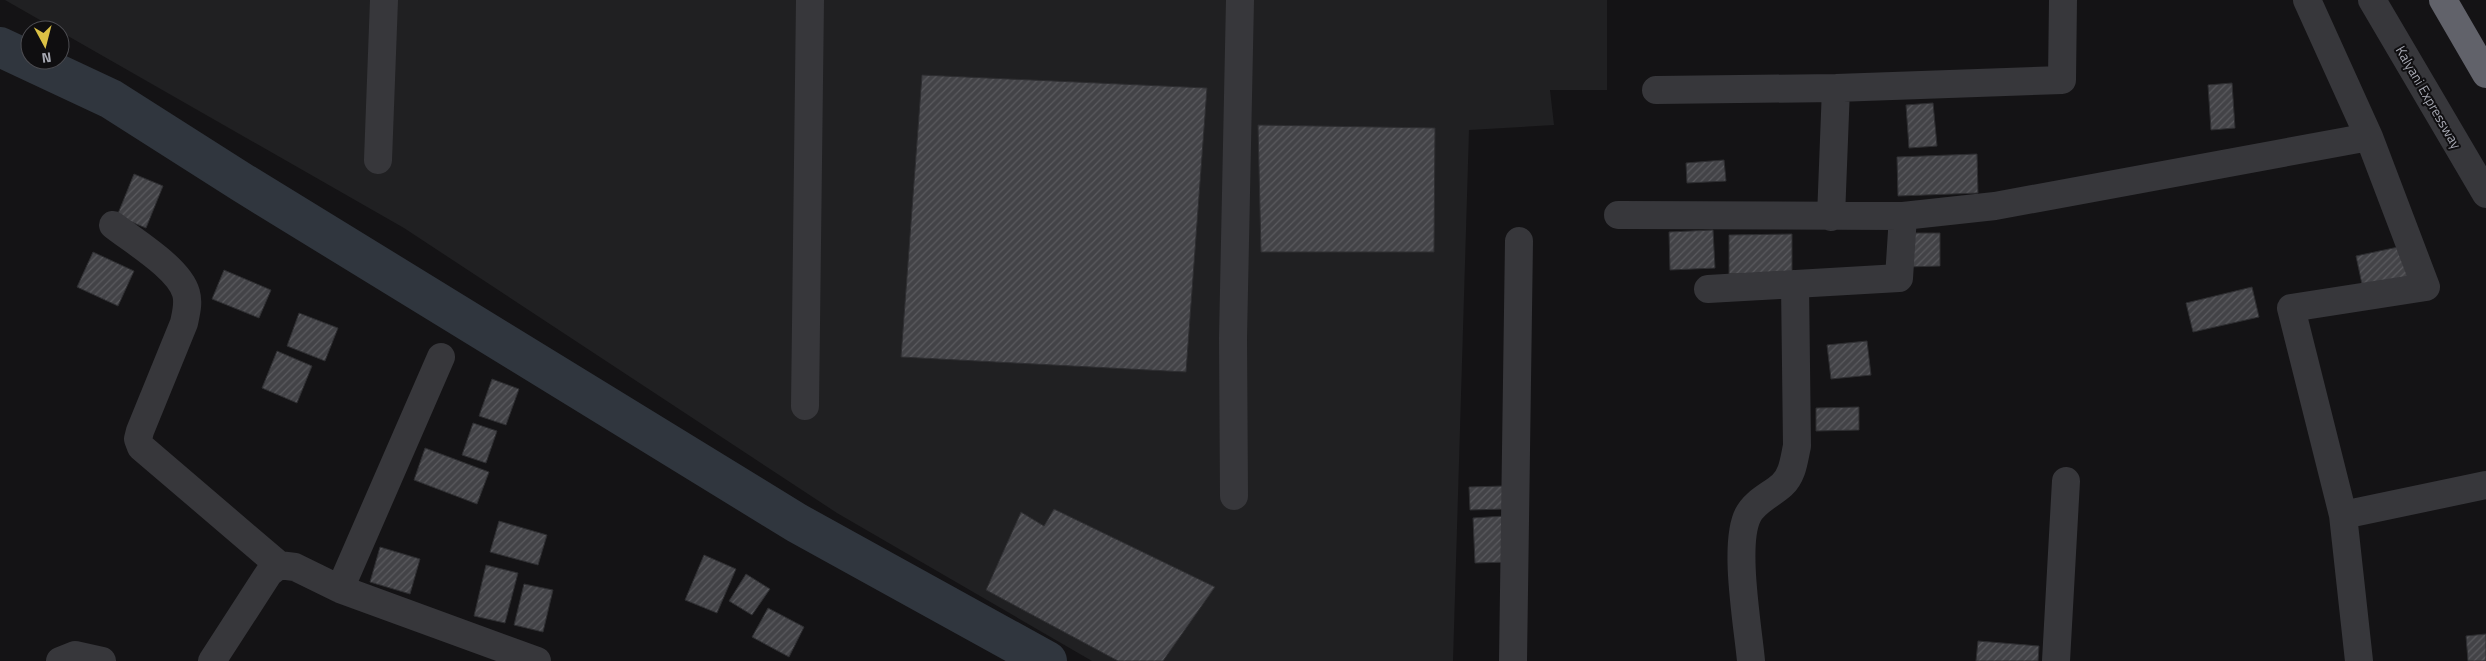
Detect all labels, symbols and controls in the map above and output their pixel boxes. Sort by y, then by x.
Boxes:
north arrow [20,20,70,70]
street label: Kalyani Expressway [2391,42,2467,153]
text: N [41,47,53,69]

